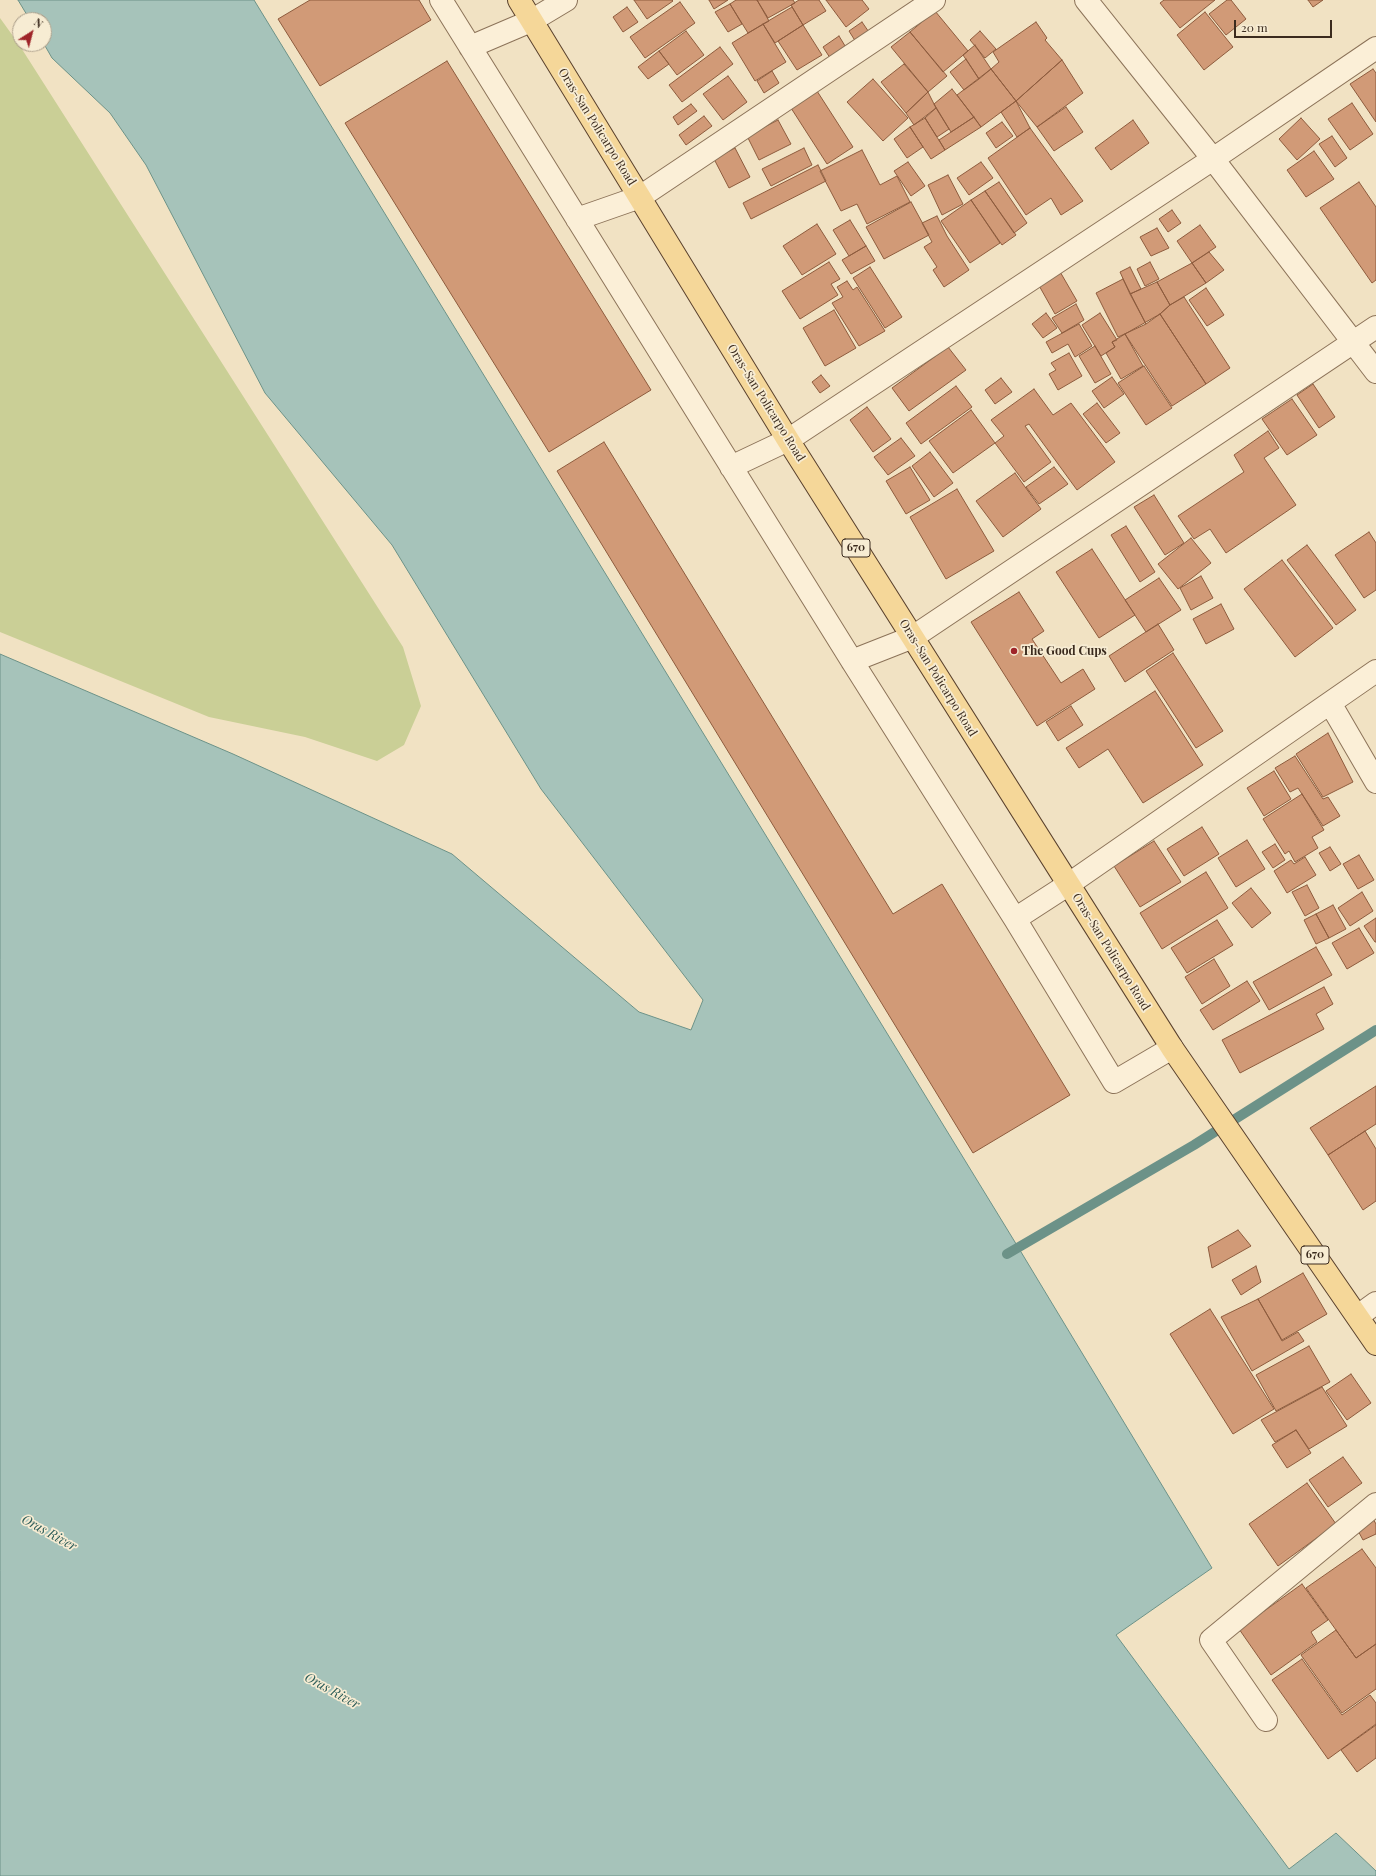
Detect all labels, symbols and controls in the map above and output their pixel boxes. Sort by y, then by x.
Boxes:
north arrow [12,12,52,52]
scale bar [1236,12,1334,38]
text: N [31,14,46,31]
text: 20 m [1241,19,1268,35]
street label: Oras-San Policarpo Road [555,66,639,188]
street label: Oras-San Policarpo Road [724,342,808,464]
road number: 670 [842,539,870,557]
street label: Oras-San Policarpo Road [896,617,980,739]
place label: The Good Cups [1022,644,1107,658]
marker: The Good Cups [1009,646,1019,656]
street label: Oras-San Policarpo Road [1069,891,1153,1013]
road number: 670 [1301,1246,1329,1264]
water label: Oras River [19,1512,79,1554]
water label: Oras River [302,1670,362,1712]

